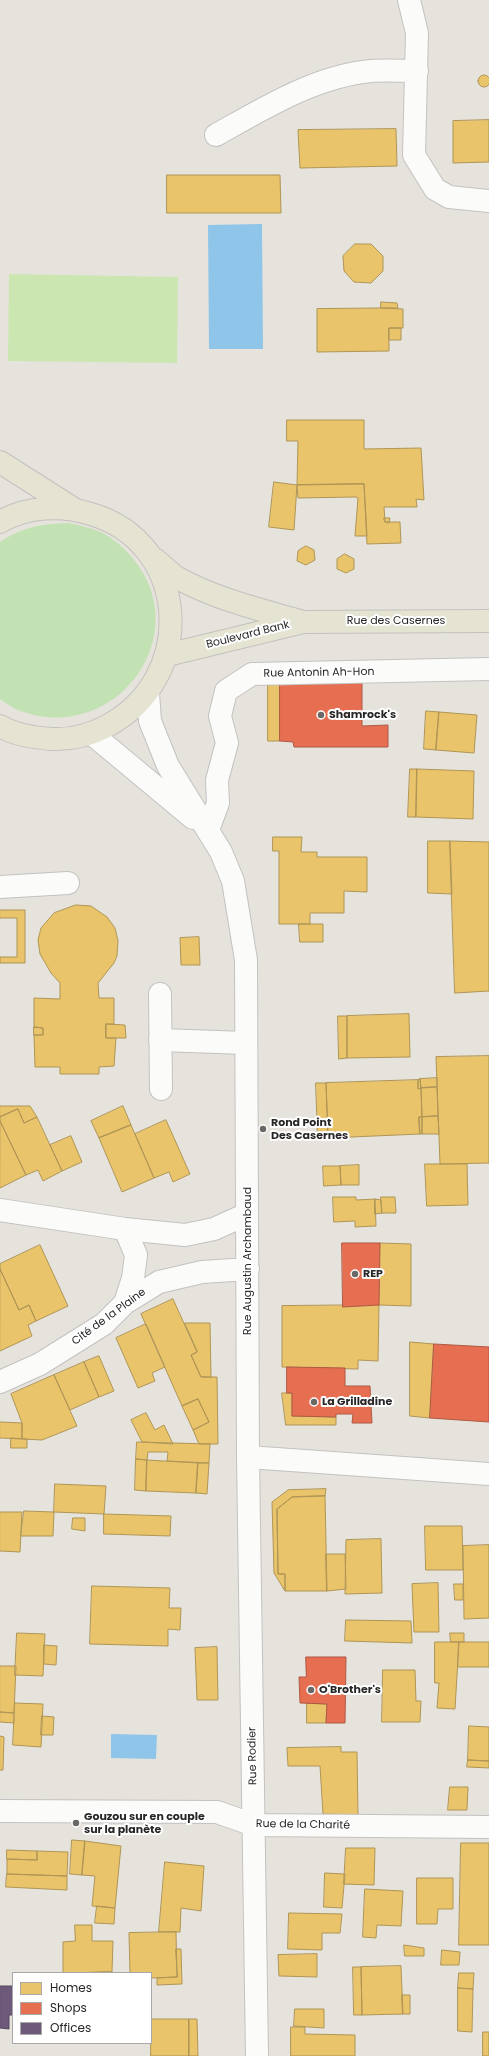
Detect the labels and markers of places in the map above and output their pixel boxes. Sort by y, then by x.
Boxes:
place label: Shamrock's [329,708,396,722]
marker: Shamrock's [316,710,326,720]
place label: Rond Point Des Casernes [271,1116,348,1142]
marker: Rond Point Des Casernes [258,1124,268,1134]
place label: REP [363,1267,383,1281]
marker: REP [350,1269,360,1279]
place label: La Grilladine [322,1395,392,1409]
marker: La Grilladine [309,1397,319,1407]
place label: O'Brother's [319,1683,381,1697]
marker: O'Brother's [306,1685,316,1695]
place label: Gouzou sur en couple sur la planète [84,1810,205,1836]
marker: Gouzou sur en couple sur la planète [71,1818,81,1828]

